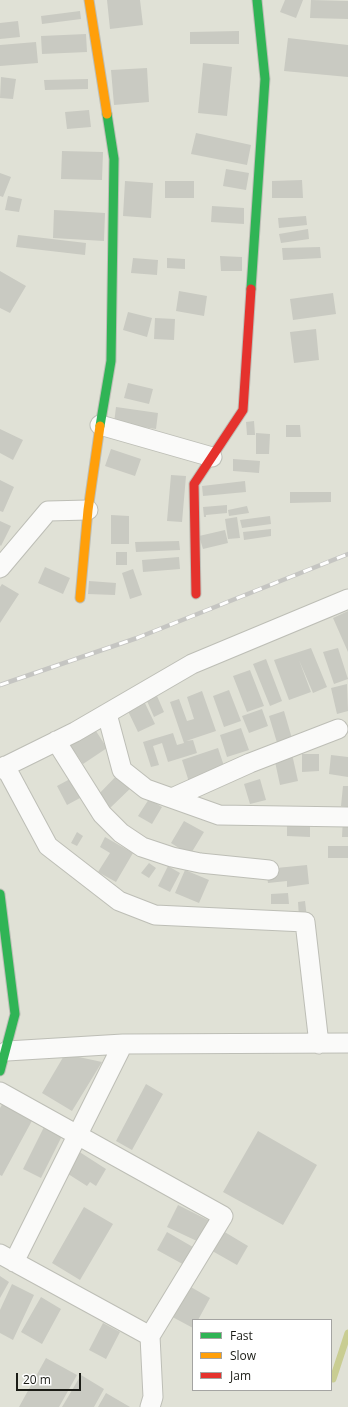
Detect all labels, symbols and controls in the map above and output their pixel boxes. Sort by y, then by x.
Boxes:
legend [192,1319,332,1391]
text: Fast [230,1327,253,1344]
text: Slow [230,1347,256,1364]
scale bar [18,1365,83,1391]
text: Jam [230,1367,251,1384]
text: 20 m [23,1371,51,1388]

